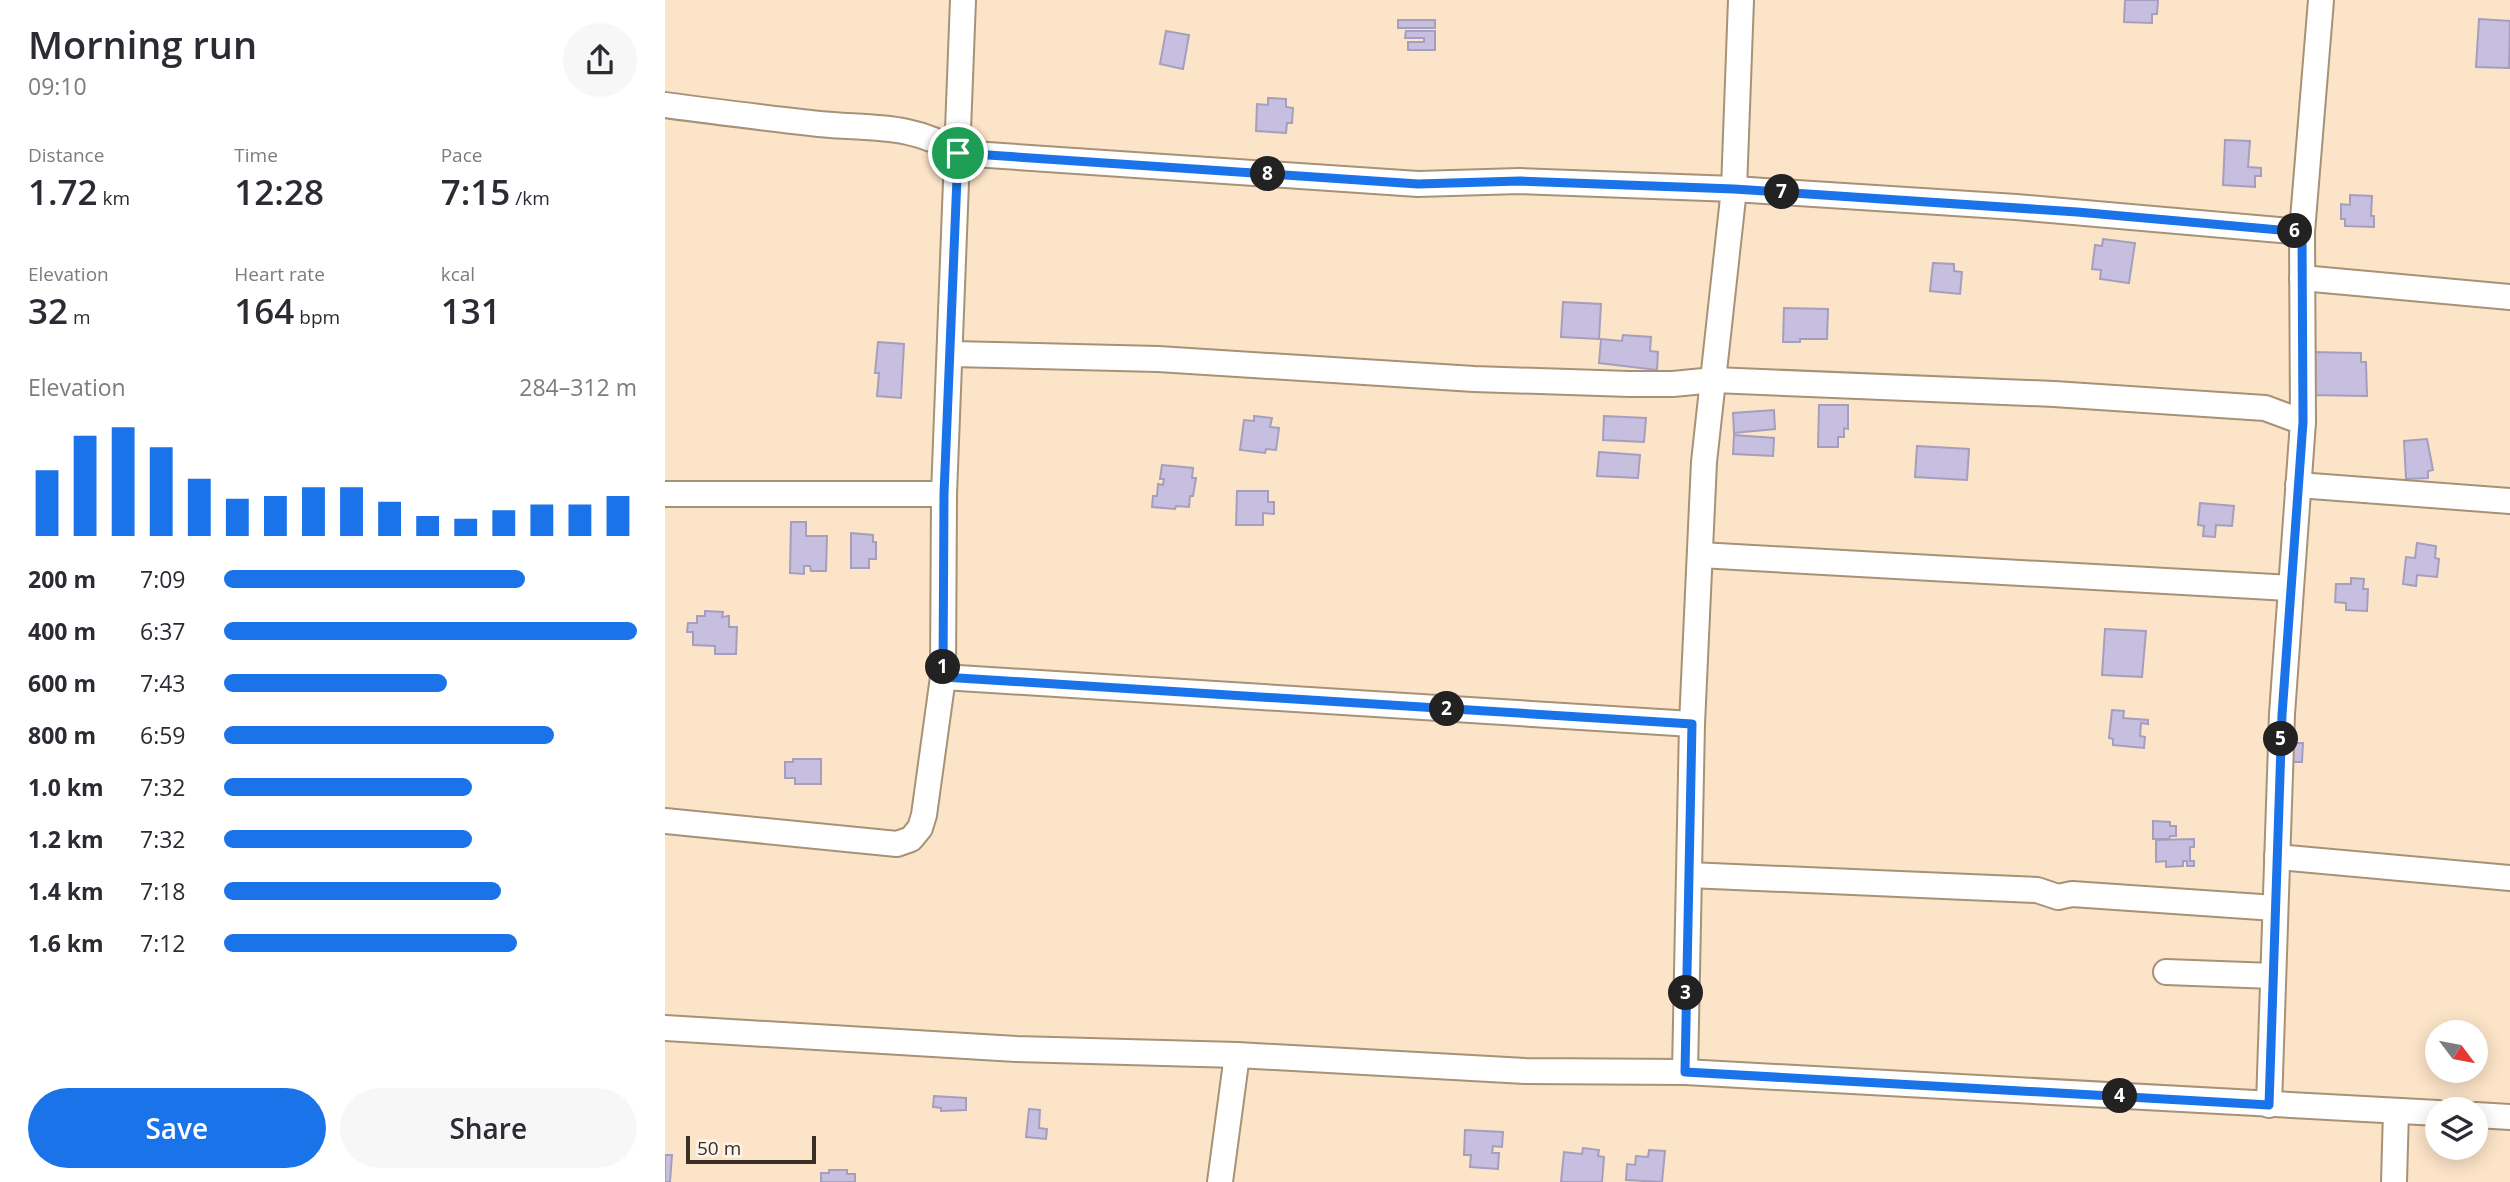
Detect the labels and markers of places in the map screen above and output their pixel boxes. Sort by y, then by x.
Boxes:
pin [928,123,988,183]
pin: 8 [1251,156,1285,192]
pin: 7 [1765,174,1799,210]
pin: 6 [2277,214,2313,248]
pin: 1 [925,650,961,684]
pin: 2 [1429,692,1465,726]
pin: 5 [2263,722,2299,756]
pin: 3 [1669,976,1703,1010]
pin: 4 [2103,1078,2137,1114]

